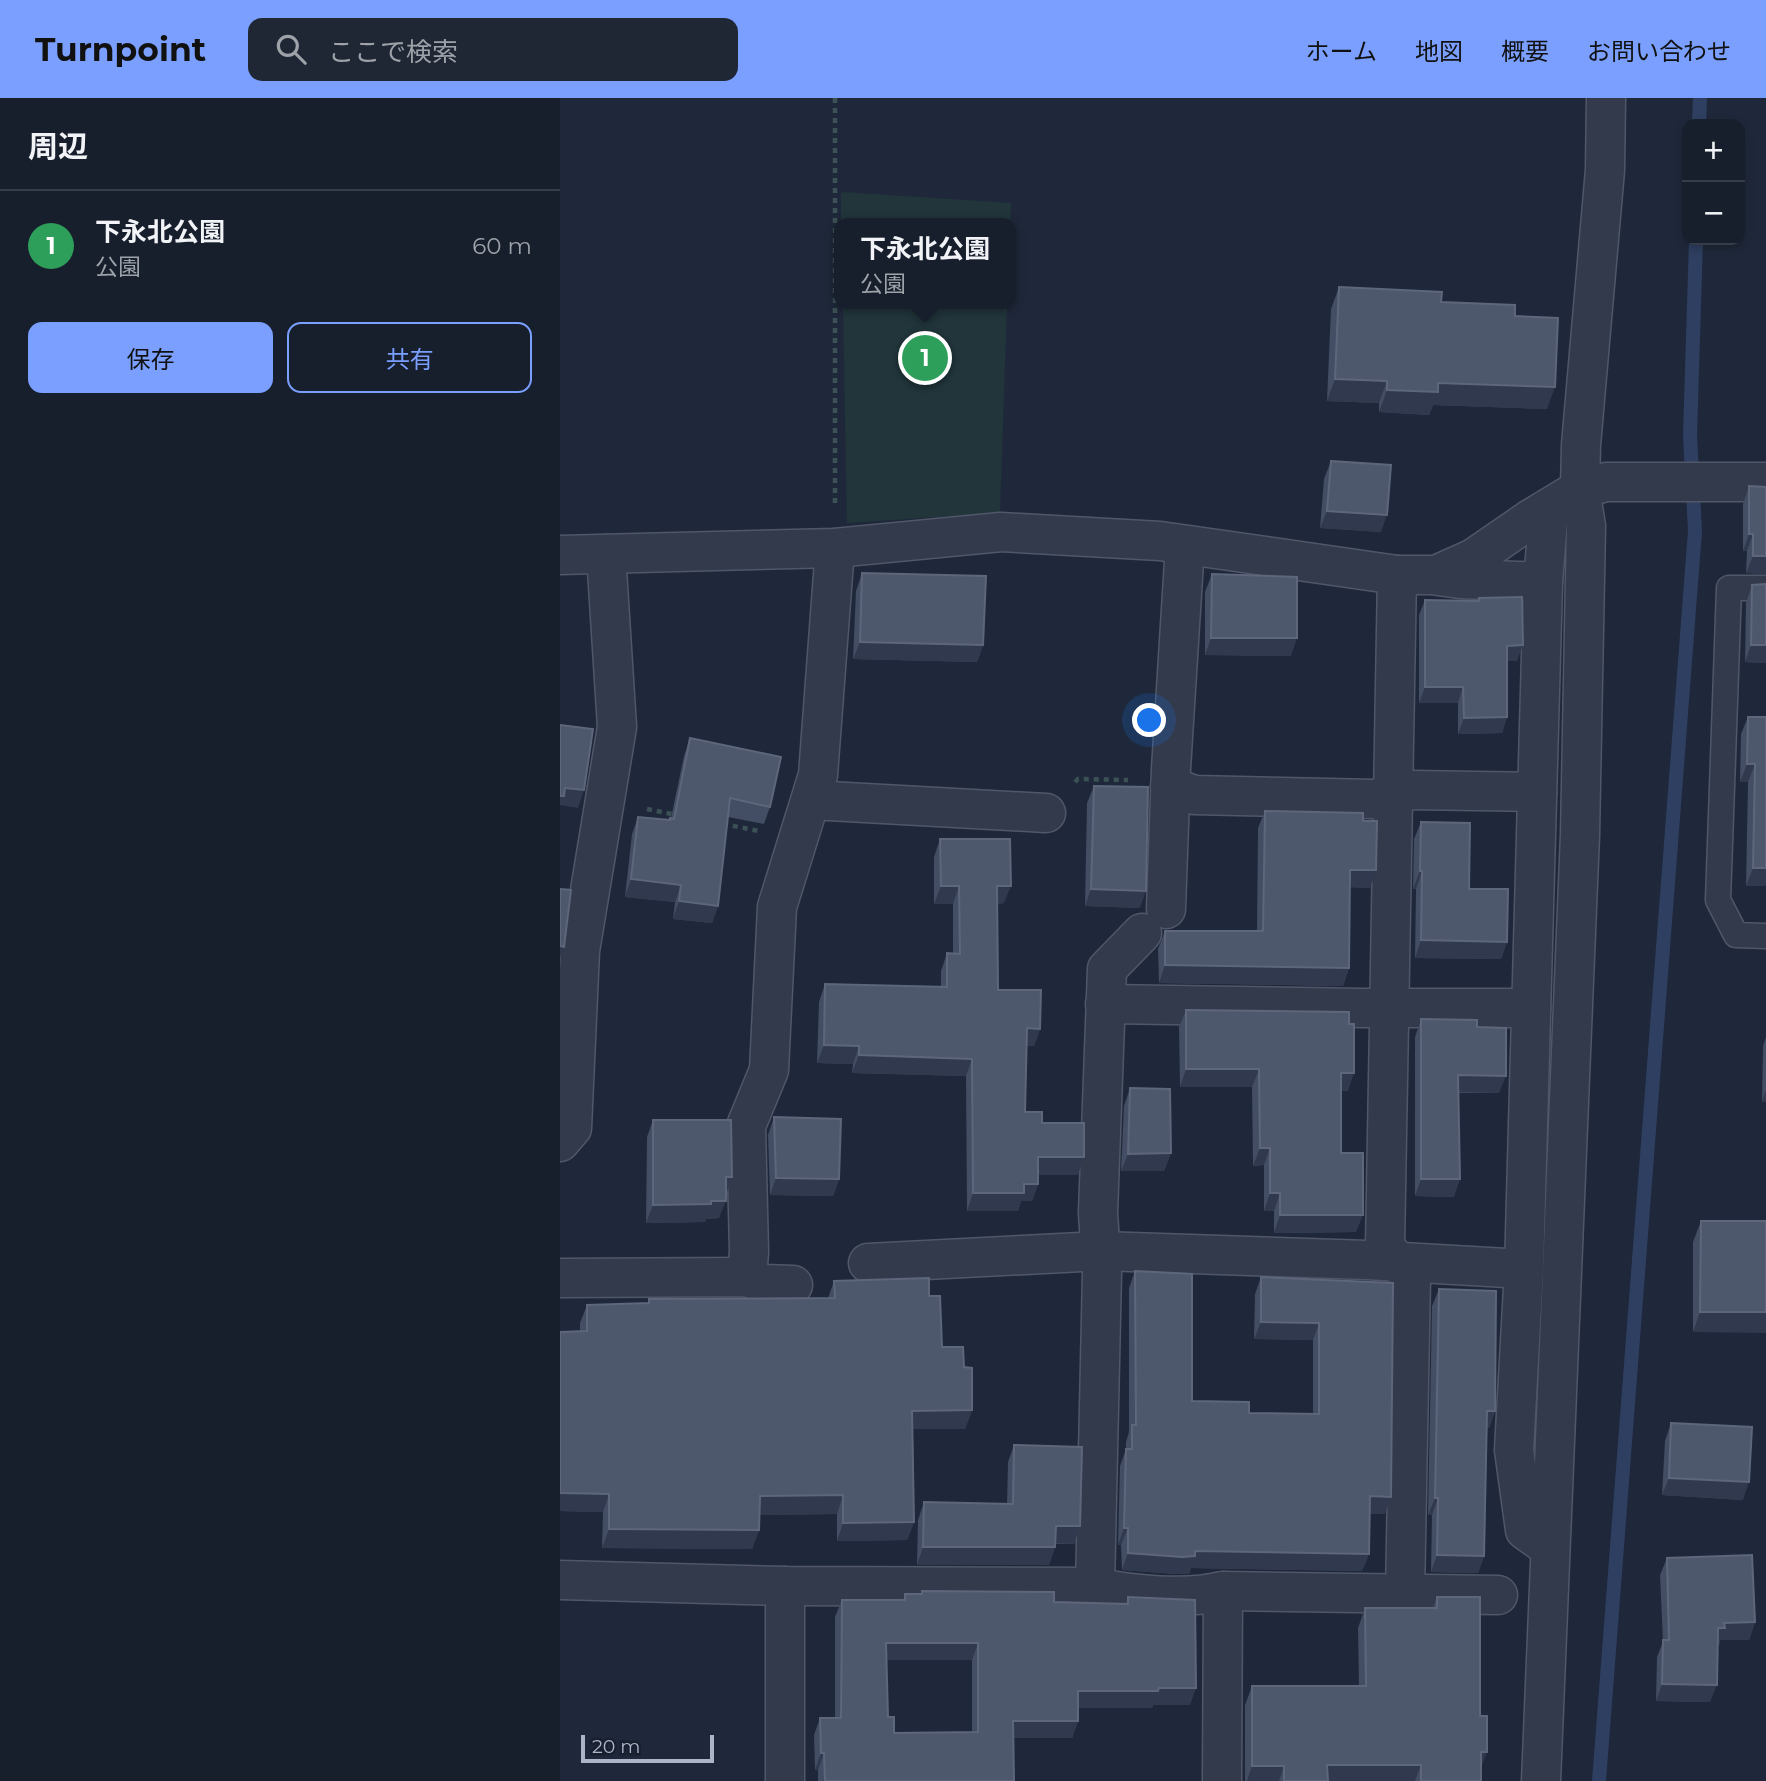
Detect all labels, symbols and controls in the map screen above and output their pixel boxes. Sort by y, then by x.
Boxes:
search box [248,18,738,81]
text: Turnpoint [35,29,206,69]
icon: search [272,30,310,68]
text: ここで検索 [328,36,458,68]
text: ホーム [1306,37,1377,66]
text: 地図 [1415,37,1463,66]
text: 概要 [1501,37,1549,66]
text: お問い合わせ [1587,37,1731,66]
map controls [1682,119,1745,245]
button: + [1682,119,1745,182]
text: 周辺 [28,128,88,165]
button: − [1682,182,1745,245]
text: 下永北公園 [95,216,225,248]
popup [834,218,1016,309]
text: 1 [46,232,56,260]
text: 60 m [472,232,532,260]
text: 下永北公園 [860,233,990,265]
text: 公園 [95,253,141,281]
text: 公園 [860,270,906,298]
button: 保存 [28,322,273,393]
button: 共有 [287,322,532,393]
pin: 1 [902,332,948,384]
your location [1132,703,1166,737]
scale bar [581,1732,714,1764]
text: 20 m [592,1735,640,1758]

